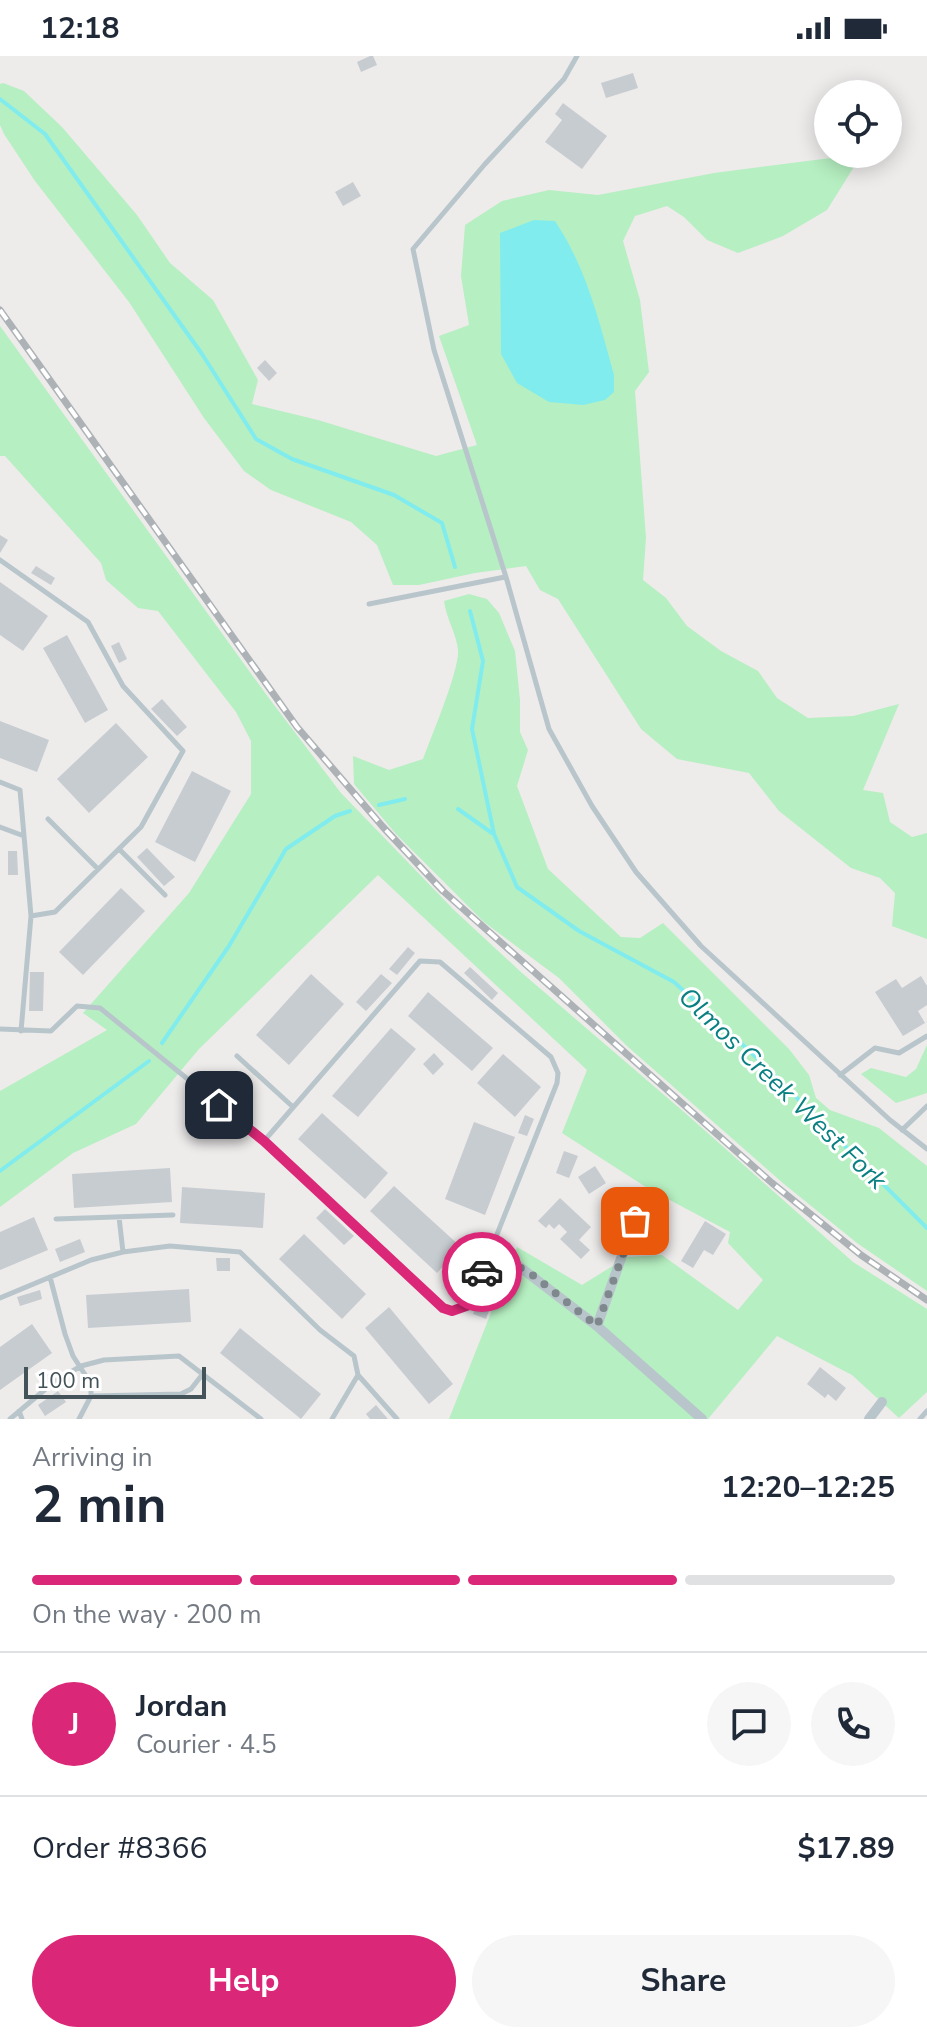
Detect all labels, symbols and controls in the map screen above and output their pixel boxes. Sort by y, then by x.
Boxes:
text: 12:18 [40,8,119,49]
map controls [814,80,902,168]
button: locate [814,80,902,168]
water label: Olmos Creek West Fork [671,980,895,1198]
pin [185,1071,253,1139]
icon: home [197,1083,241,1127]
pin [601,1187,669,1255]
icon: bag [613,1199,657,1243]
courier [442,1232,522,1312]
icon: car [460,1250,504,1294]
scale bar [24,1363,206,1399]
text: 100 m [36,1366,100,1396]
text: Arriving in [32,1440,153,1475]
text: 12:20–12:25 [721,1467,895,1508]
text: 2 min [32,1469,167,1540]
text: On the way · 200 m [32,1597,261,1632]
button: chat [707,1682,791,1766]
button: phone [811,1682,895,1766]
text: Jordan [136,1686,227,1727]
text: J [69,1704,79,1745]
text: Courier · 4.5 [136,1727,277,1762]
text: Order #8366 [32,1828,207,1869]
text: $17.89 [798,1828,895,1869]
button: Help [32,1935,456,2027]
button: Share [472,1935,895,2027]

